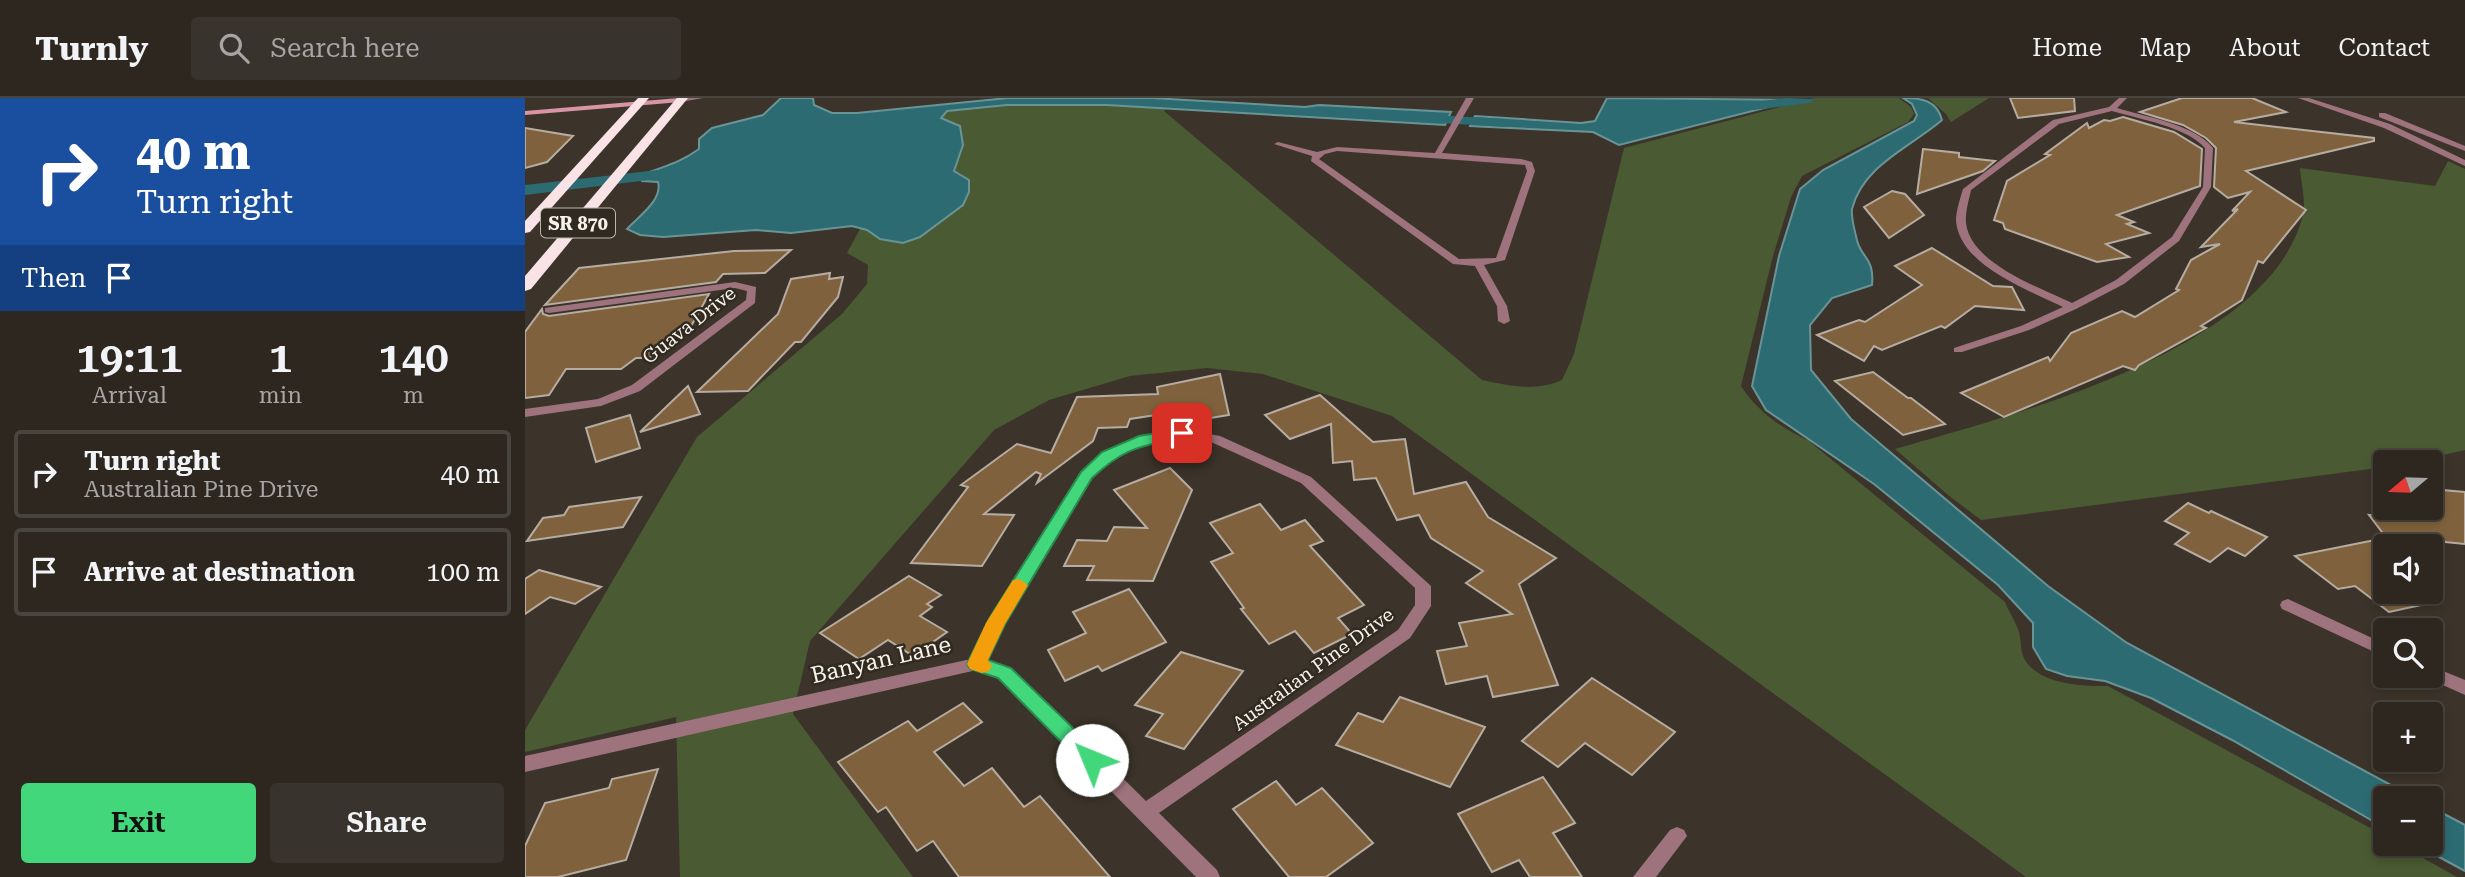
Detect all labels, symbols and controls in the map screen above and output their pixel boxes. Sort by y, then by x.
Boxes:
search box [191,17,681,80]
text: Turnly [35,29,149,68]
icon: search [215,29,253,67]
text: Search here [271,33,419,63]
text: Home [2032,34,2102,62]
text: Map [2140,34,2191,62]
text: About [2229,34,2300,62]
text: Contact [2338,34,2430,62]
text: 40 m [136,124,251,181]
icon: right [21,126,112,217]
text: Turn right [136,183,293,221]
road number: SR 870 [541,208,615,238]
icon: arrive [100,259,138,297]
text: Then [21,263,86,293]
street label: Guava Drive [638,281,740,369]
text: 19:11 [76,333,183,382]
text: 1 [269,333,292,382]
text: 140 [378,333,449,382]
text: Arrival [92,382,167,409]
text: min [259,382,302,409]
text: m [403,382,424,409]
pin [1152,403,1212,463]
icon: arrive [1163,414,1201,452]
text: Turn right [84,446,220,476]
north arrow [2373,450,2443,520]
map controls [2373,450,2443,856]
icon: right [25,455,63,493]
text: 40 m [441,459,500,489]
text: Australian Pine Drive [84,476,319,503]
button: sound [2373,534,2443,604]
icon: arrive [25,553,63,591]
text: Arrive at destination [84,557,355,587]
text: 100 m [426,557,500,587]
street label: Australian Pine Drive [1228,603,1398,735]
button: search [2373,618,2443,688]
street label: Banyan Lane [808,631,954,689]
button: + [2373,702,2443,772]
position arrow [1055,723,1129,797]
button: Exit [21,783,256,863]
button: Share [270,783,504,863]
button: − [2373,786,2443,856]

